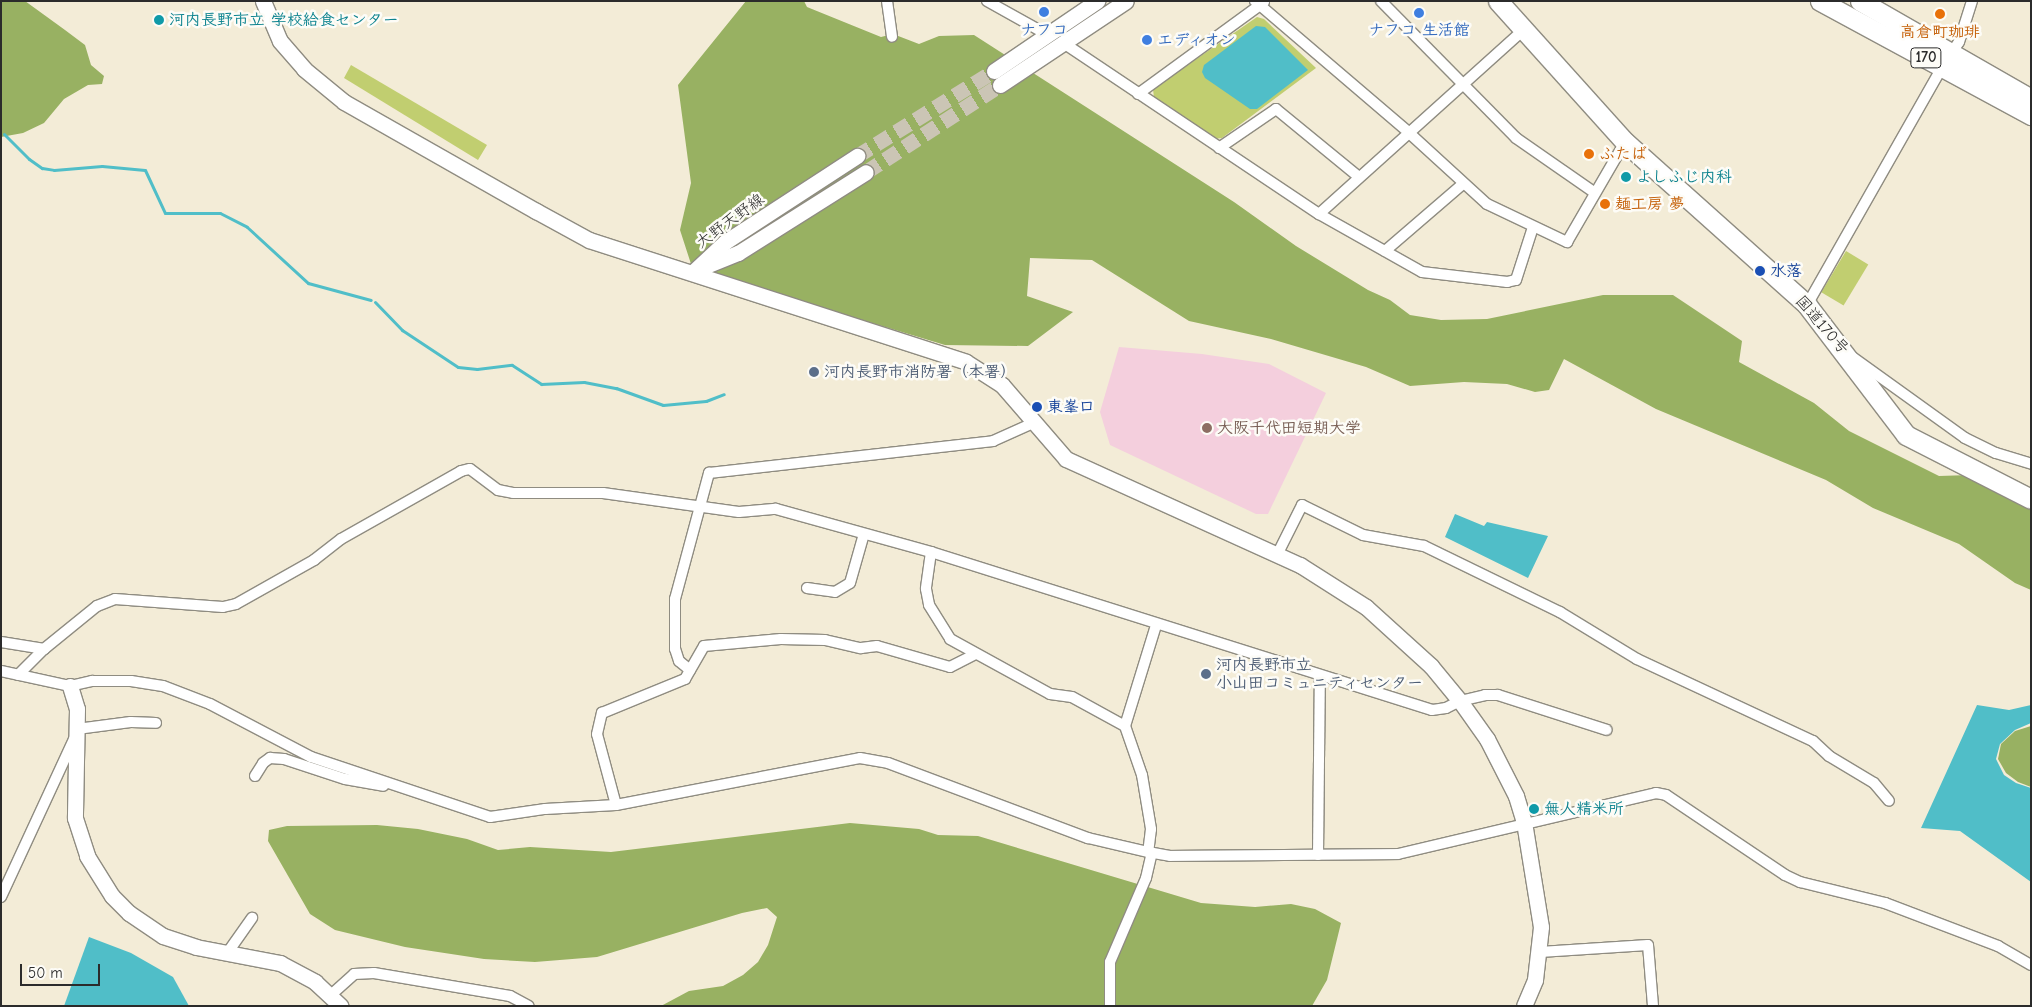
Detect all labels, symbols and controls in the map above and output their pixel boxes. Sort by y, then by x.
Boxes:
marker: ナフコ [1038,6,1050,18]
marker: ナフコ 生活館 [1413,7,1425,19]
marker: 高倉町珈琲 [1934,8,1946,20]
place label: 河内長野市立 学校給食センター [169,10,399,30]
marker: 河内長野市立 学校給食センター [153,14,165,26]
place label: ナフコ [1020,20,1068,40]
place label: ナフコ 生活館 [1368,20,1470,40]
place label: 高倉町珈琲 [1900,22,1980,42]
place label: エディオン [1157,30,1237,50]
marker: エディオン [1141,34,1153,46]
road number: 170 [1910,46,1942,70]
place label: ふたば [1599,144,1647,164]
marker: ふたば [1583,148,1595,160]
place label: よしふじ内科 [1636,167,1732,187]
marker: よしふじ内科 [1620,171,1632,183]
street label: 大野天野線 [692,190,768,252]
place label: 麺工房 夢 [1615,194,1685,214]
marker: 麺工房 夢 [1599,198,1611,210]
place label: 水落 [1770,261,1802,281]
marker: 水落 [1754,265,1766,277]
street label: 国道170号 [1791,292,1853,358]
place label: 河内長野市消防署（本署） [824,362,1016,382]
marker: 河内長野市消防署（本署） [808,366,820,378]
place label: 東峯口 [1047,397,1095,417]
marker: 東峯口 [1031,401,1043,413]
place label: 大阪千代田短期大学 [1217,418,1361,438]
marker: 大阪千代田短期大学 [1201,422,1213,434]
place label: 河内長野市立 小山田コミュニティセンター [1216,655,1424,693]
marker: 河内長野市立 小山田コミュニティセンター [1200,668,1212,680]
place label: 無人精米所 [1544,799,1624,819]
marker: 無人精米所 [1528,803,1540,815]
scale bar [22,954,102,986]
text: 50 m [28,964,63,982]

